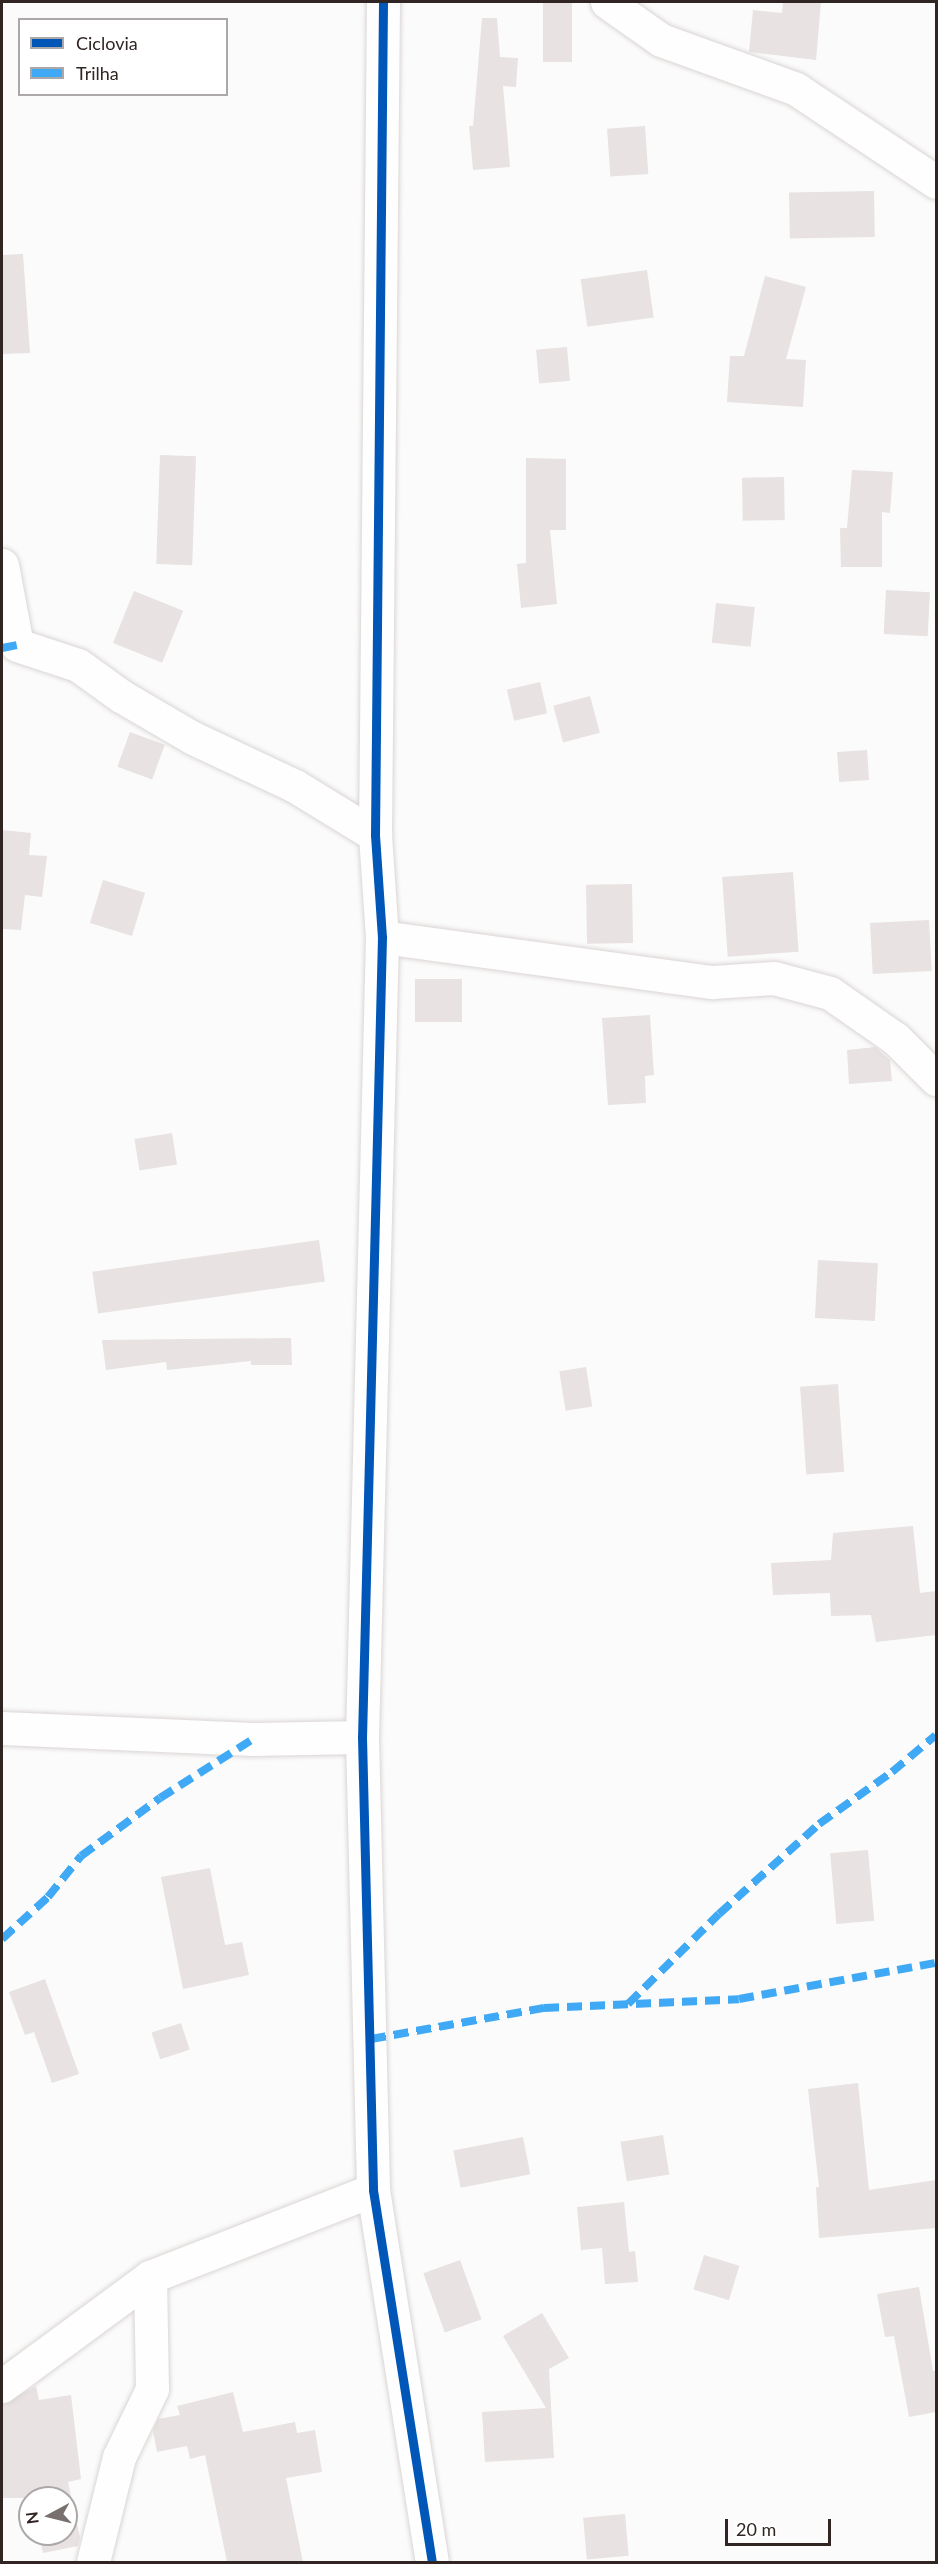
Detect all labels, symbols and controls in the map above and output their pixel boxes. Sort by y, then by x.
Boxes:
legend [18,18,228,96]
text: Ciclovia [76,32,138,54]
text: Trilha [76,62,119,84]
north arrow [18,2486,78,2546]
scale bar [728,2507,834,2545]
text: N [21,2511,42,2525]
text: 20 m [736,2518,776,2540]

